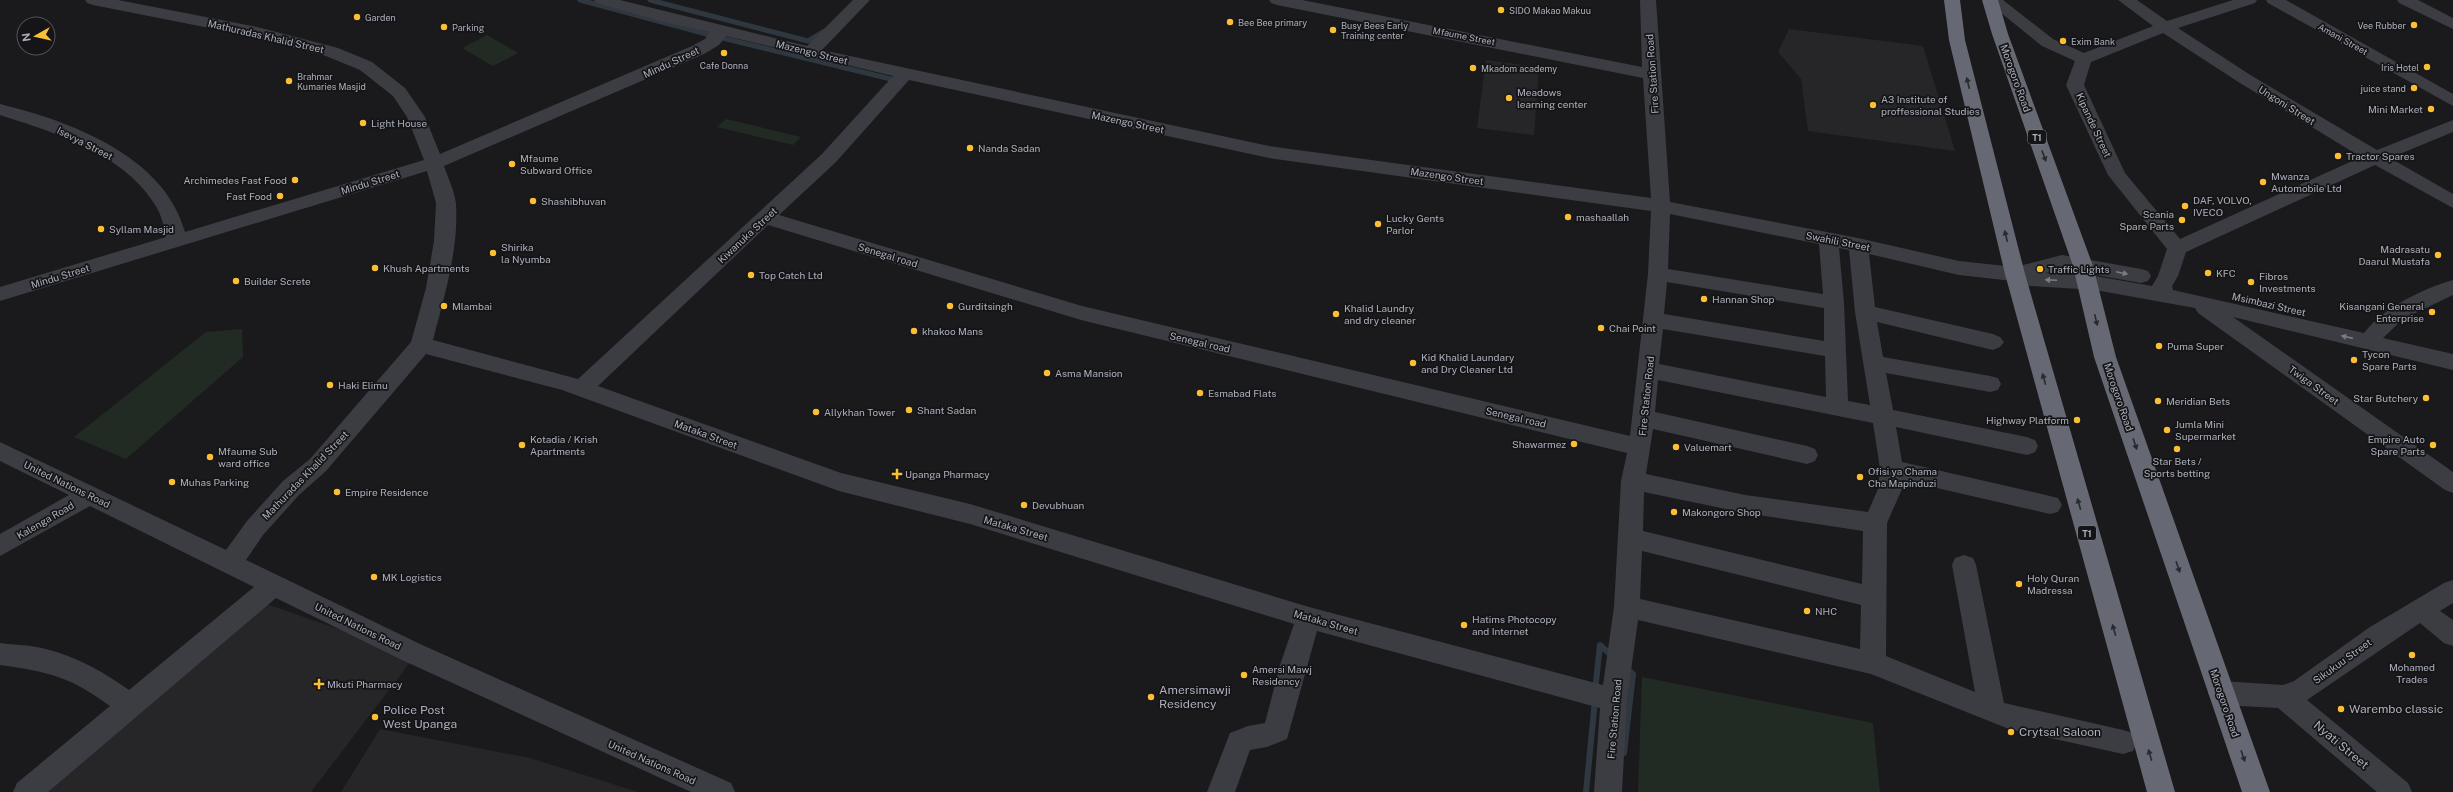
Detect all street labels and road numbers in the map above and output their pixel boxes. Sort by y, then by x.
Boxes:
street label: Mathuradas Khalid Street [207,17,325,55]
street label: Amani Street [2316,21,2370,57]
street label: Mfaume Street [1432,25,1497,48]
street label: Fire Station Road [1643,34,1661,114]
street label: Mazengo Street [775,37,849,67]
street label: Morogoro Road [1998,43,2034,114]
street label: Mindu Street [641,44,701,80]
street label: Ungoni Street [2257,83,2318,127]
street label: Kipande Street [2074,91,2114,159]
street label: Mazengo Street [1091,108,1165,136]
street label: Isevya Street [55,124,115,162]
road number: T1 [2028,130,2046,144]
street label: Mazengo Street [1410,165,1484,187]
street label: Mindu Street [339,167,401,197]
street label: Kiwanuka Street [715,204,779,266]
street label: Swahili Street [1805,229,1871,253]
street label: Senegal road [857,240,919,270]
street label: Mindu Street [29,261,91,291]
street label: Msimbazi Street [2231,290,2307,318]
street label: Senegal road [1169,329,1231,355]
street label: Fire Station Road [1636,356,1656,436]
street label: Morogoro Road [2102,361,2136,433]
street label: Twiga Street [2287,363,2341,407]
street label: Senegal road [1485,404,1547,430]
street label: Mataka Street [673,417,739,451]
street label: Mathuradas Khalid Street [259,428,351,522]
street label: United Nations Road [22,458,112,510]
street label: Kalenga Road [14,499,76,541]
street label: Mataka Street [983,513,1050,543]
road number: T1 [2078,526,2096,540]
street label: United Nations Road [313,600,403,652]
street label: Mataka Street [1293,607,1360,637]
street label: Sikukuu Street [2310,636,2374,686]
street label: Morogoro Road [2208,667,2242,739]
street label: Fire Station Road [1605,679,1623,759]
street label: Nyati Street [2311,718,2372,772]
street label: United Nations Road [606,737,698,787]

